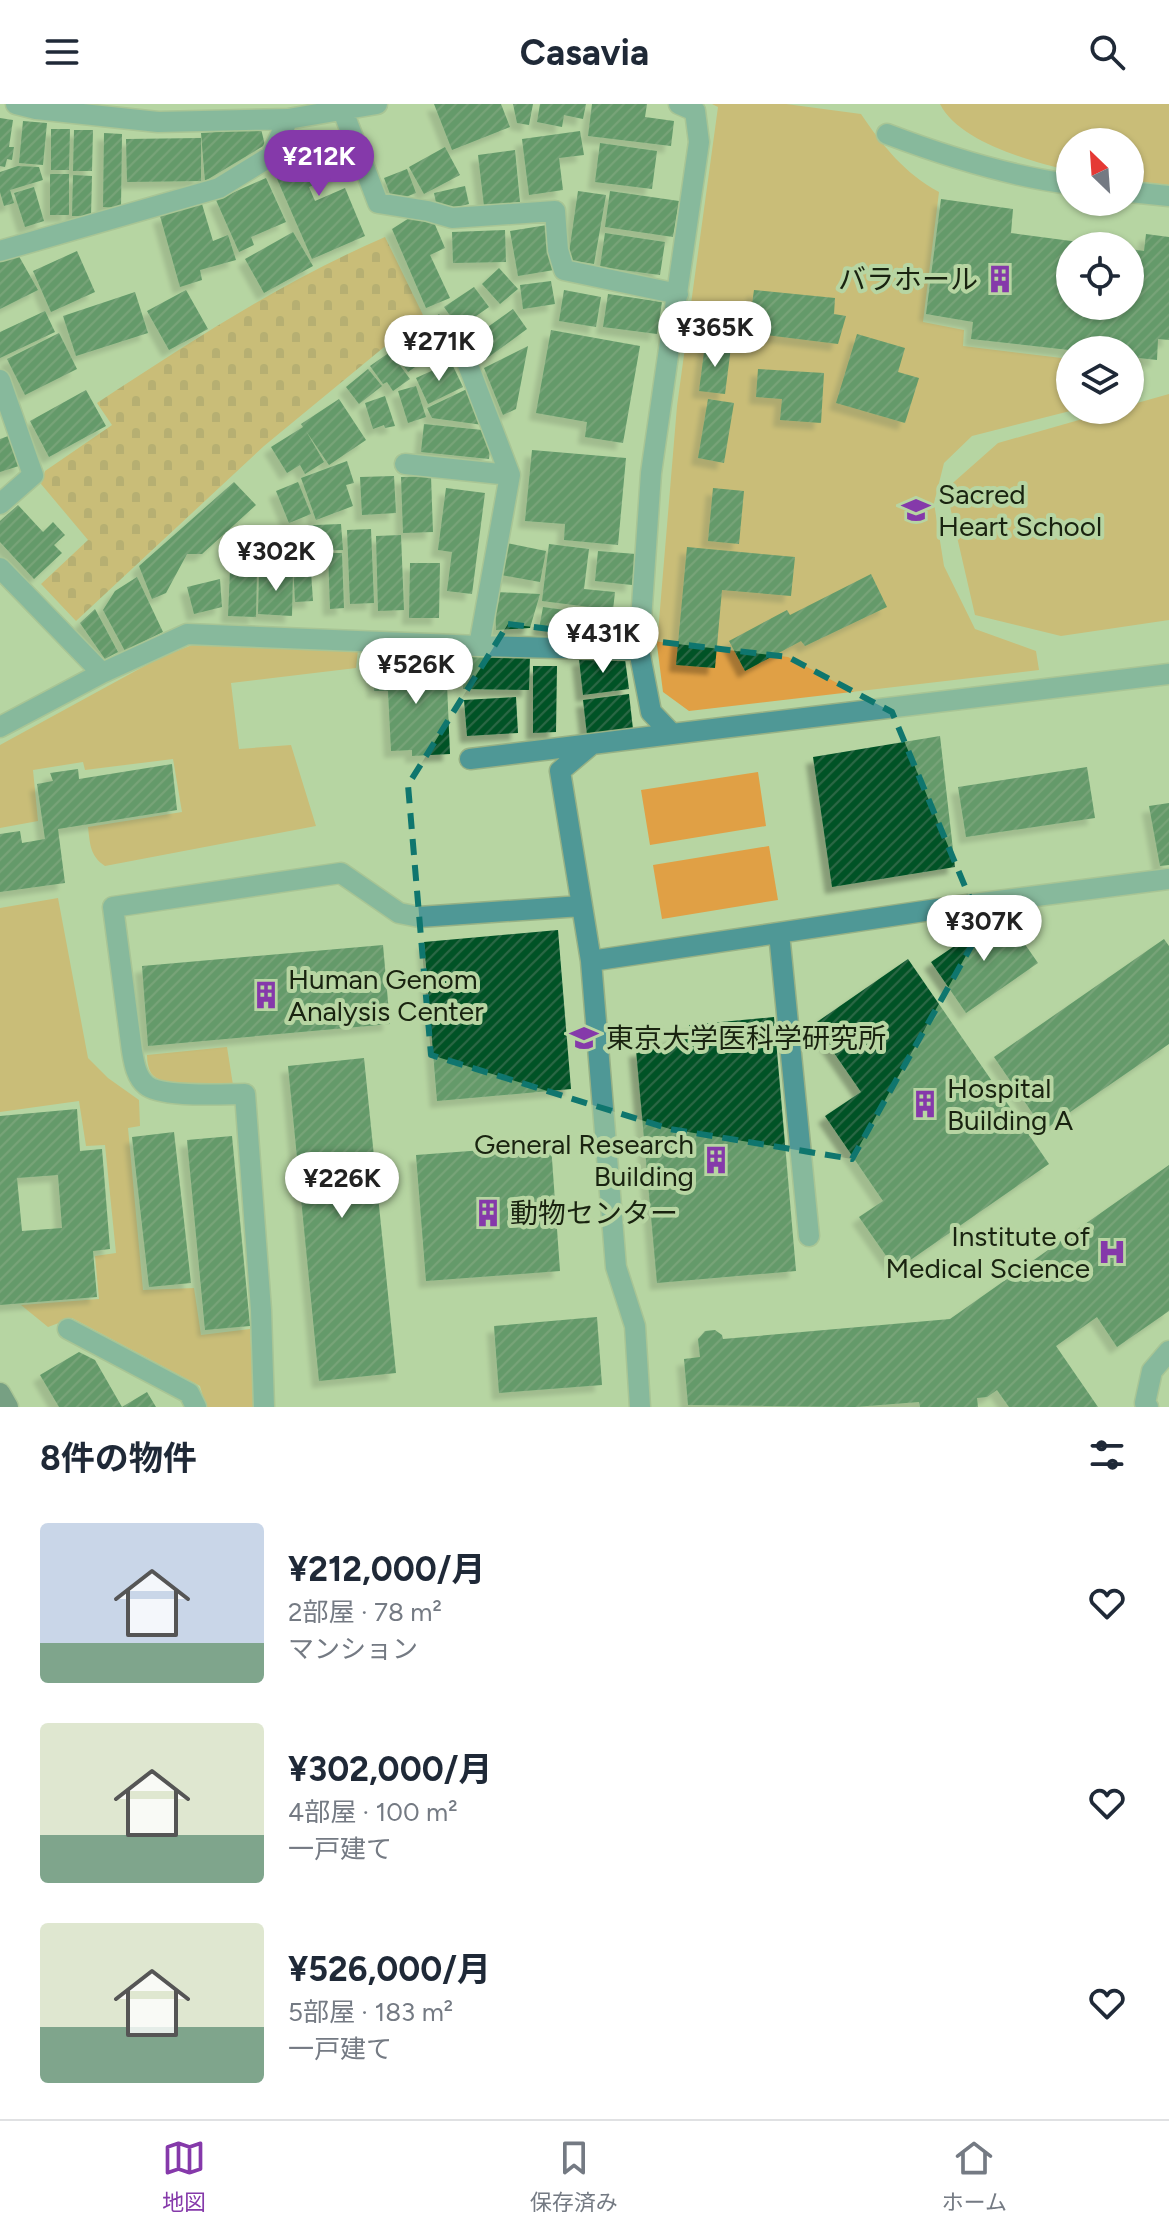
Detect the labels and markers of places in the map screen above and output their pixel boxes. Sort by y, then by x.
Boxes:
pin: ¥212K [263,130,375,198]
place label: バラホール [838,262,978,296]
building icon: バラホール [985,264,1015,294]
pin: ¥365K [659,301,771,369]
pin: ¥271K [383,315,495,383]
place label: Sacred Heart School [938,477,1102,543]
school or university icon: Sacred Heart School [901,495,931,525]
pin: ¥302K [220,525,332,593]
pin: ¥431K [547,607,659,675]
pin: ¥526K [360,638,472,706]
pin: ¥307K [928,895,1040,963]
place label: Human Genom Analysis Center [288,962,484,1028]
building icon: Human Genom Analysis Center [251,980,281,1010]
place label: 東京大学医科学研究所 [606,1021,886,1055]
school or university icon: 東京大学医科学研究所 [569,1023,599,1053]
place label: Hospital Building A [947,1071,1073,1137]
building icon: Hospital Building A [910,1089,940,1119]
place label: General Research Building [474,1127,694,1193]
building icon: General Research Building [701,1145,731,1175]
pin: ¥226K [286,1152,398,1220]
place label: 動物センター [510,1196,678,1230]
building icon: 動物センター [473,1198,503,1228]
place label: Institute of Medical Science [885,1219,1091,1285]
hospital icon: Institute of Medical Science [1097,1237,1127,1267]

